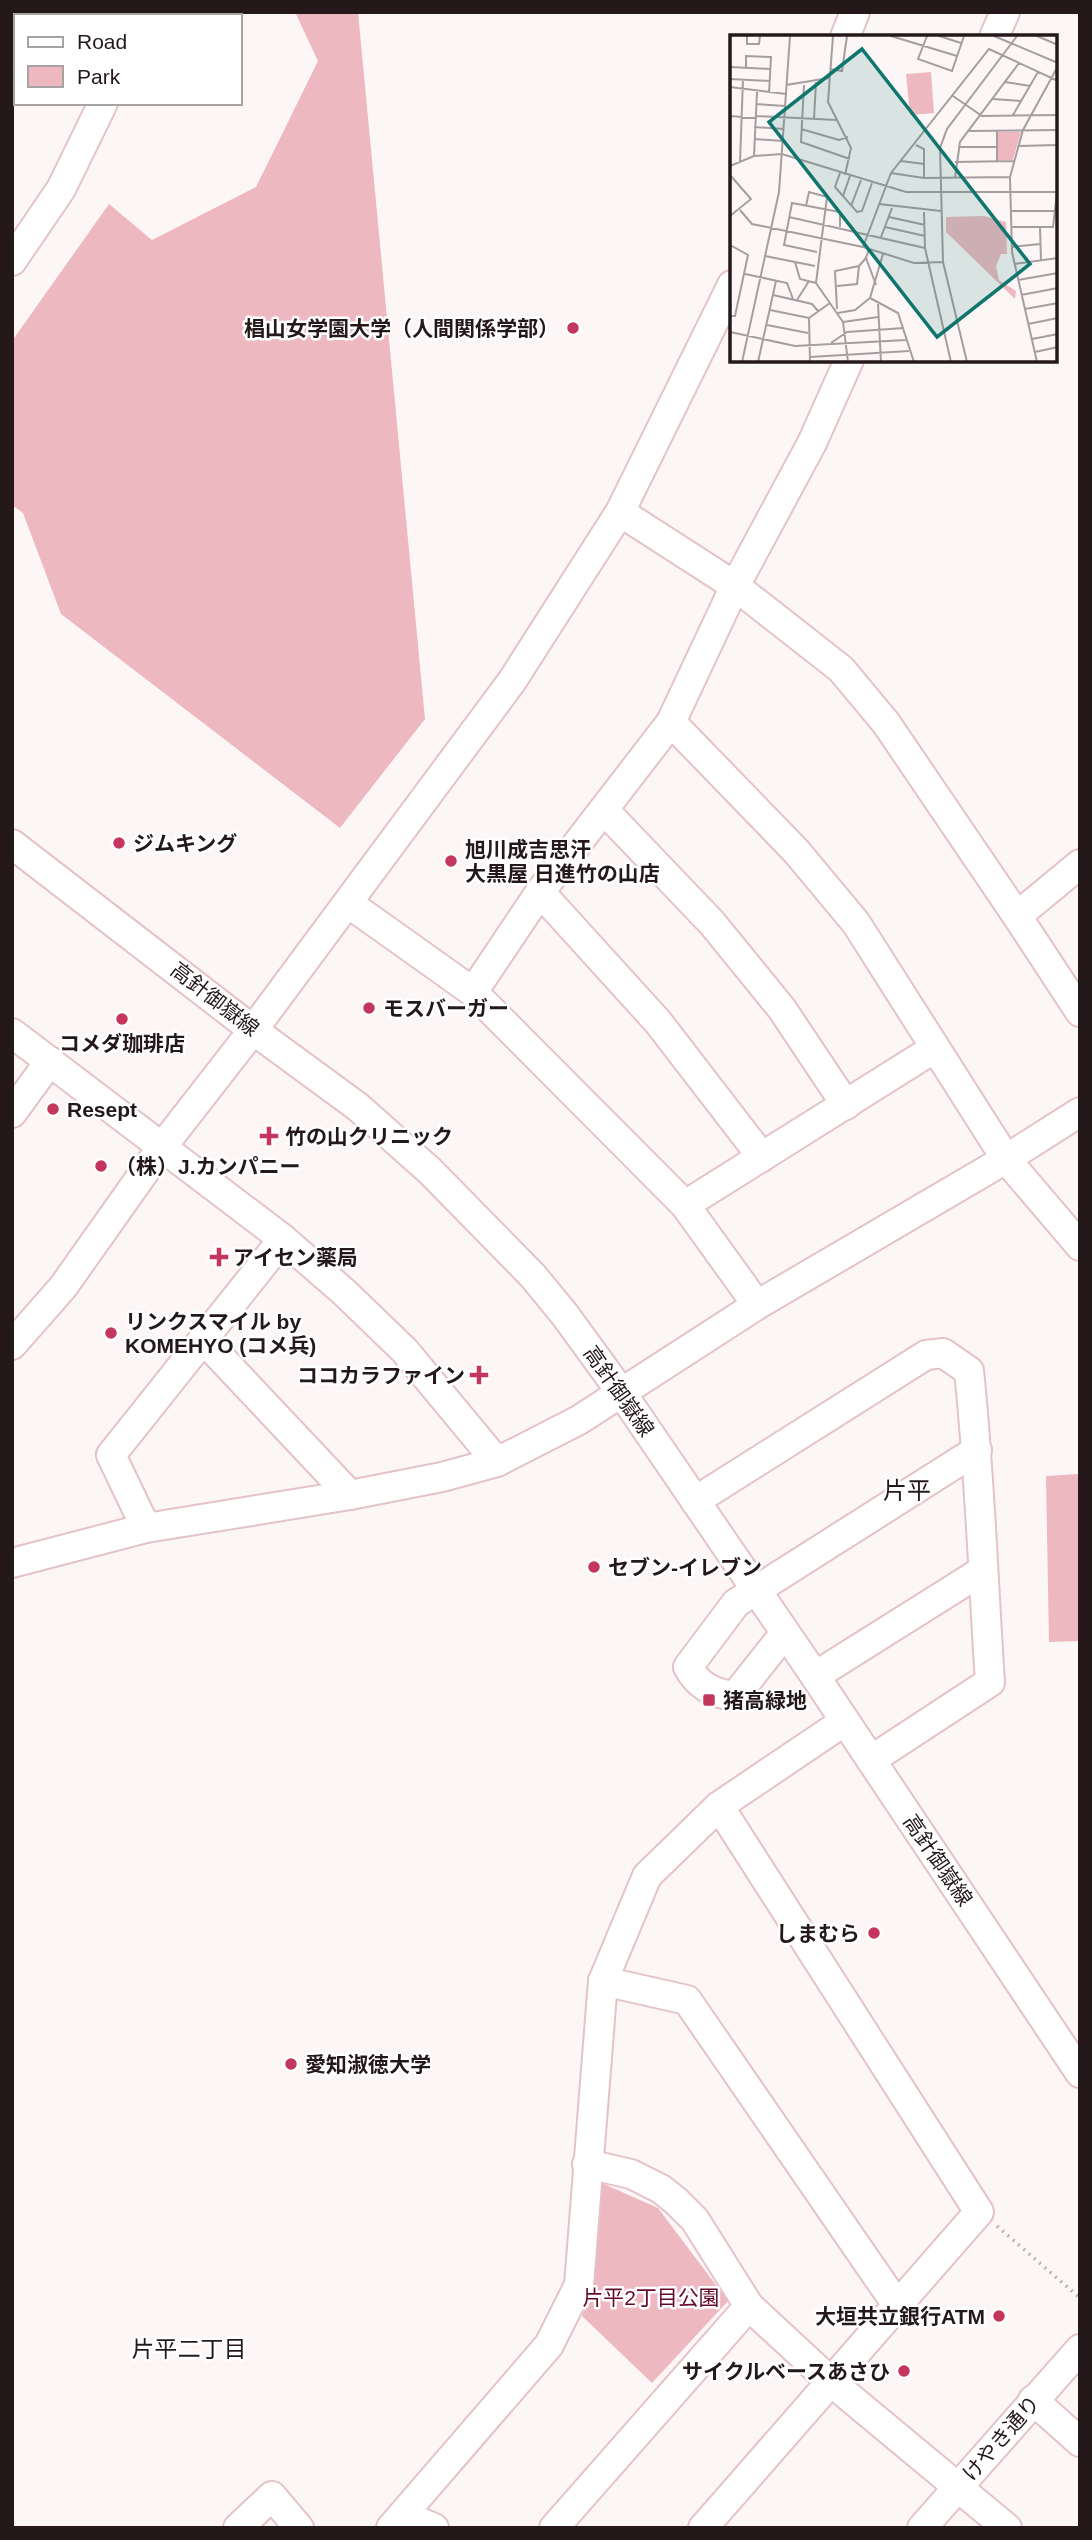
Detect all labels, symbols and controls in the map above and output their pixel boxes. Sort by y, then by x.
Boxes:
legend [14,14,242,105]
text: Road [77,30,127,53]
inset map [730,35,1057,362]
text: Park [77,65,121,88]
place label: 椙山女学園大学（人間関係学部） [244,317,559,340]
marker: 椙山女学園大学（人間関係学部） [565,320,581,336]
place label: ジムキング [133,832,237,855]
marker: ジムキング [111,835,127,851]
place label: 旭川成吉思汗 大黒屋 日進竹の山店 [465,838,660,885]
marker: 旭川成吉思汗 大黒屋 日進竹の山店 [443,853,459,869]
street label: 高針御嶽線 [167,958,263,1040]
place label: モスバーガー [383,997,509,1020]
marker: モスバーガー [361,1000,377,1016]
marker: コメダ珈琲店 [114,1011,130,1027]
place label: コメダ珈琲店 [59,1032,185,1055]
place label: Resept [67,1098,137,1121]
marker: Resept [45,1101,61,1117]
place label: 竹の山クリニック [285,1125,453,1148]
marker: 竹の山クリニック [259,1126,279,1146]
place label: （株）J.カンパニー [115,1155,301,1178]
marker: （株）J.カンパニー [93,1158,109,1174]
place label: アイセン薬局 [233,1246,358,1269]
marker: アイセン薬局 [211,1249,227,1265]
place label: リンクスマイル by KOMEHYO (コメ兵) [125,1310,316,1357]
marker: リンクスマイル by KOMEHYO (コメ兵) [103,1325,119,1341]
street label: 高針御嶽線 [579,1341,659,1441]
place label: ココカラファイン [297,1364,465,1387]
marker: ココカラファイン [471,1367,487,1383]
district label: 片平 [883,1477,931,1504]
place label: セブン-イレブン [608,1556,762,1579]
marker: セブン-イレブン [586,1559,602,1575]
place label: 猪高緑地 [723,1689,807,1712]
marker: 猪高緑地 [701,1692,717,1708]
street label: 高針御嶽線 [899,1810,977,1910]
place label: しまむら [776,1922,860,1945]
marker: しまむら [866,1925,882,1941]
place label: 愛知淑徳大学 [305,2053,431,2076]
marker: 愛知淑徳大学 [283,2056,299,2072]
park label: 片平2丁目公園 [582,2286,720,2309]
place label: 大垣共立銀行ATM [815,2305,985,2328]
marker: 大垣共立銀行ATM [991,2308,1007,2324]
district label: 片平二丁目 [132,2336,247,2362]
place label: サイクルベースあさひ [682,2360,890,2383]
marker: サイクルベースあさひ [896,2363,912,2379]
street label: けやき通り [958,2391,1044,2485]

